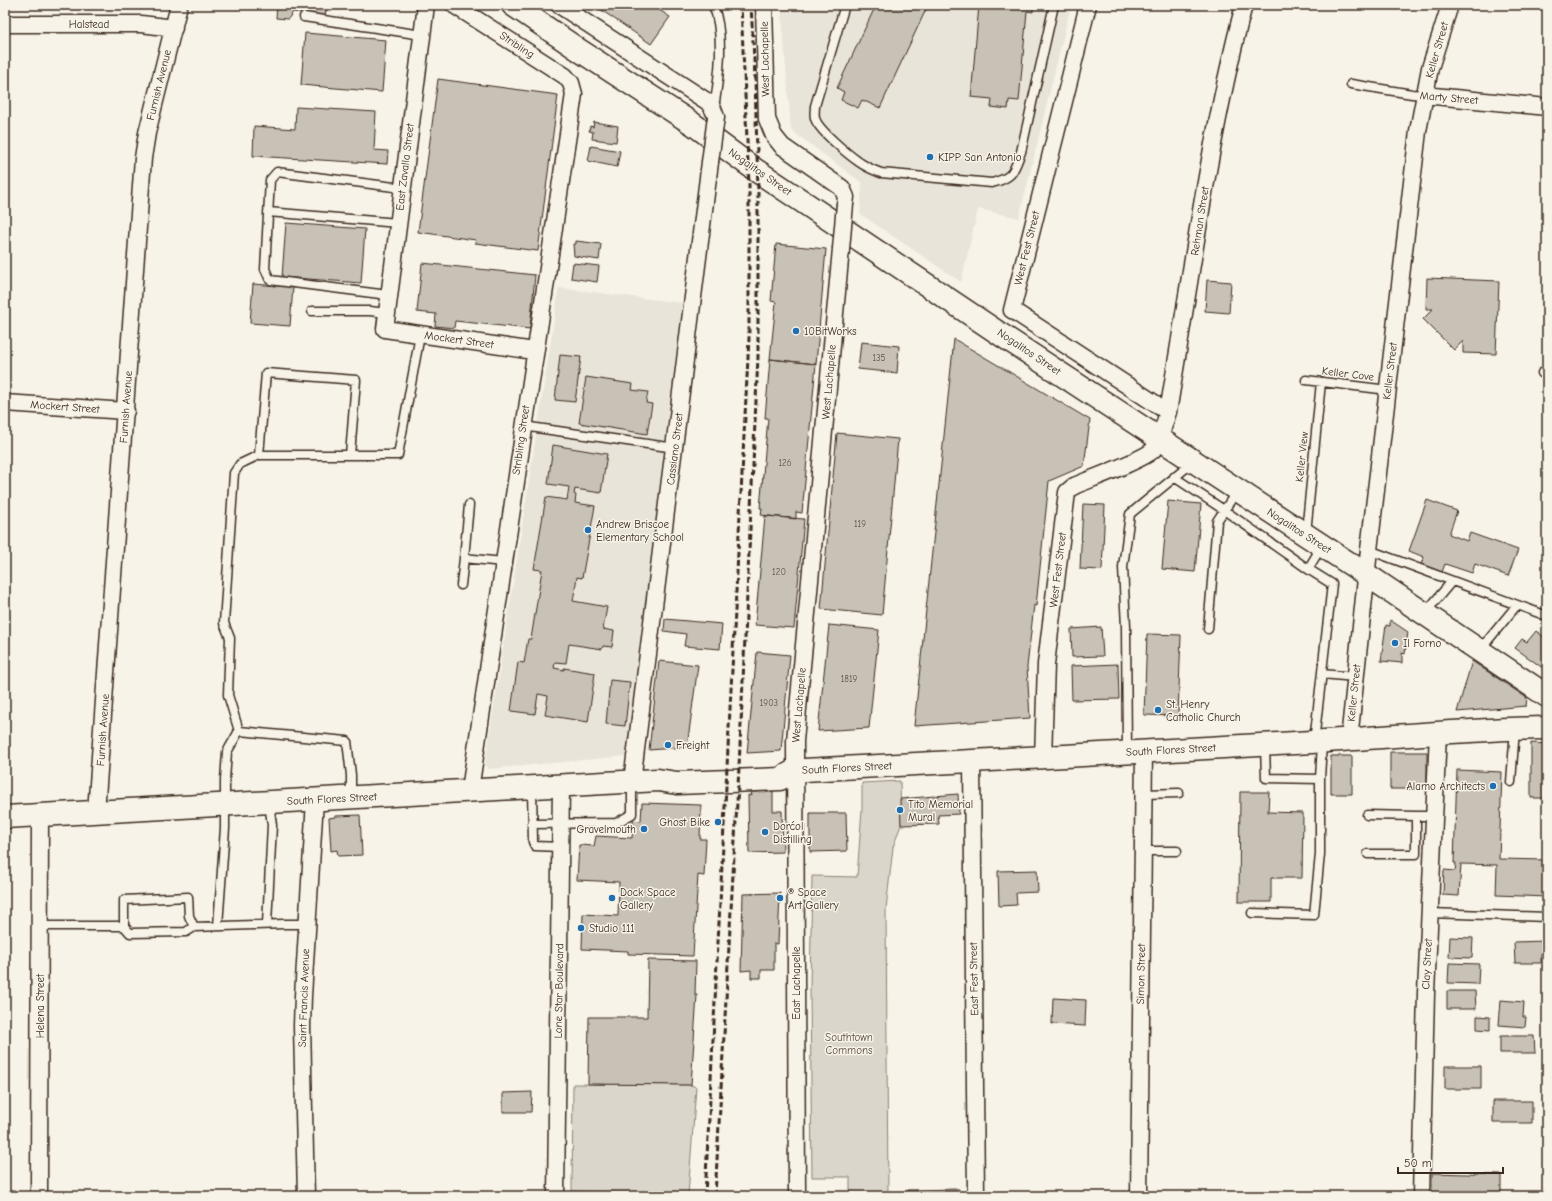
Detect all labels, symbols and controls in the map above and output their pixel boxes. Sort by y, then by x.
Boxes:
street label: Halstead [69,18,109,31]
street label: Keller Street [1423,20,1451,79]
street label: West Lachapelle [758,21,772,97]
street label: Stribling [497,29,537,61]
street label: Furnish Avenue [144,48,174,122]
street label: Marty Street [1419,89,1480,107]
street label: East Zavalla Street [393,122,417,211]
street label: Nogalitos Street [726,145,795,199]
place label: KIPP San Antonio [938,151,1022,164]
marker: KIPP San Antonio [925,152,935,162]
street label: Rehman Street [1188,185,1212,257]
street label: West Fest Street [1012,209,1043,286]
place label: 10BitWorks [804,325,857,338]
marker: 10BitWorks [791,326,801,336]
street label: Nogalitos Street [995,326,1064,379]
street label: Mockert Street [424,329,495,351]
street label: Keller Street [1380,341,1400,400]
street label: West Lachapelle [819,343,839,420]
house number: 135 [873,353,886,363]
street label: Keller Cove [1321,364,1375,384]
street label: Furnish Avenue [117,370,135,444]
street label: Mockert Street [30,398,101,416]
street label: Stribling Street [510,404,532,476]
street label: Cassiano Street [664,411,686,486]
street label: Keller View [1293,431,1311,483]
house number: 126 [778,458,792,468]
street label: Nogalitos Street [1264,505,1334,557]
place label: Andrew Briscoe Elementary School [596,518,684,544]
house number: 119 [854,519,866,529]
marker: Andrew Briscoe Elementary School [583,525,593,535]
street label: West Fest Street [1047,531,1069,608]
house number: 120 [772,567,786,577]
place label: Il Forno [1403,637,1441,650]
marker: Il Forno [1390,638,1400,648]
street label: Keller Street [1345,663,1364,722]
street label: West Lachapelle [789,666,809,743]
house number: 1819 [841,674,857,684]
street label: Furnish Avenue [94,693,112,767]
house number: 1903 [760,698,778,708]
place label: St. Henry Catholic Church [1166,698,1241,724]
marker: St. Henry Catholic Church [1153,705,1163,715]
place label: Freight [676,739,710,752]
marker: Freight [663,740,673,750]
street label: South Flores Street [1126,741,1217,759]
street label: South Flores Street [802,759,893,777]
place label: Alamo Architects [1406,780,1485,793]
marker: Alamo Architects [1488,781,1498,791]
street label: South Flores Street [287,790,378,808]
place label: Tito Memorial Mural [908,798,973,824]
marker: Tito Memorial Mural [895,805,905,815]
place label: Ghost Bike [659,816,710,829]
marker: Ghost Bike [713,817,723,827]
place label: Dorćol Distilling [773,820,812,846]
place label: Gravelmouth [576,823,636,836]
marker: Gravelmouth [639,824,649,834]
marker: Dorćol Distilling [760,827,770,837]
place label: Dock Space Gallery [620,886,676,912]
place label: ® Space Art Gallery [788,886,839,912]
marker: Dock Space Gallery [607,893,617,903]
marker: ® Space Art Gallery [775,893,785,903]
place label: Studio 111 [589,922,635,935]
marker: Studio 111 [576,923,586,933]
street label: Clay Street [1419,937,1435,990]
street label: East Fest Street [967,941,981,1016]
street label: Lone Star Boulevard [552,943,566,1039]
street label: Simon Street [1134,943,1148,1005]
street label: East Lachapelle [790,946,803,1020]
street label: Saint Francis Avenue [296,948,312,1048]
street label: Helena Street [34,973,47,1038]
park label: Southtown Commons [825,1031,873,1057]
scale bar [1398,1149,1503,1175]
text: 50 m [1404,1156,1432,1170]

